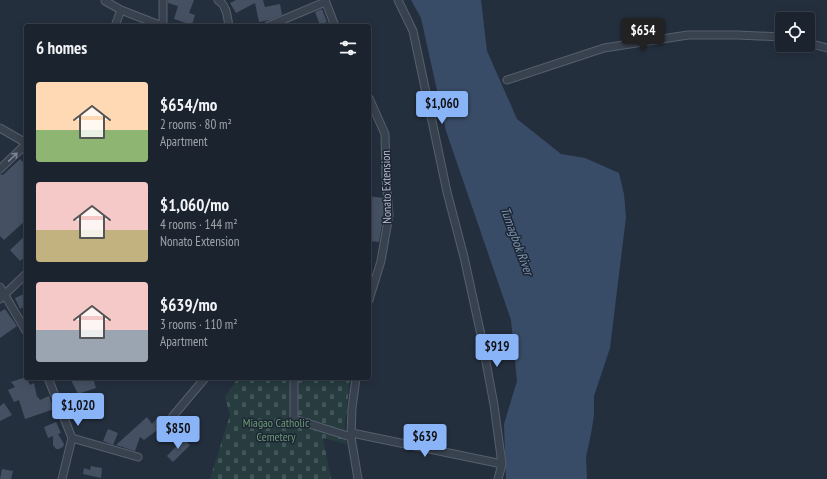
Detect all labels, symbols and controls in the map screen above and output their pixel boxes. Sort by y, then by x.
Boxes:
map controls [775,12,815,52]
button: locate [775,12,815,52]
pin: $654 [619,18,667,52]
text: $654 [631,22,655,39]
text: 6 homes [36,37,87,59]
icon: filters [337,37,359,59]
pin: $1,060 [409,91,475,125]
text: $654/mo [160,94,217,116]
text: $1,060 [425,95,459,112]
icon: home [68,98,116,146]
text: 2 rooms · 80 m² [160,116,232,133]
text: Apartment [160,133,208,150]
street label: Nonato Extension [378,150,394,224]
one-way arrow [8,152,18,161]
text: $1,060/mo [160,194,229,216]
icon: home [68,198,116,246]
water label: Tumagbok River [497,205,538,280]
text: 4 rooms · 144 m² [160,216,238,233]
text: Nonato Extension [160,233,239,250]
text: $639/mo [160,294,217,316]
icon: home [68,298,116,346]
text: 3 rooms · 110 m² [160,316,238,333]
text: Apartment [160,333,208,350]
pin: $919 [473,334,521,368]
text: $919 [485,338,509,355]
pin: $1,020 [45,393,111,427]
text: $1,020 [61,397,95,414]
park label: Miagao Catholic Cemetery [243,415,310,444]
pin: $850 [154,416,202,450]
text: $850 [166,420,190,437]
pin: $639 [401,424,449,458]
text: $639 [413,428,437,445]

